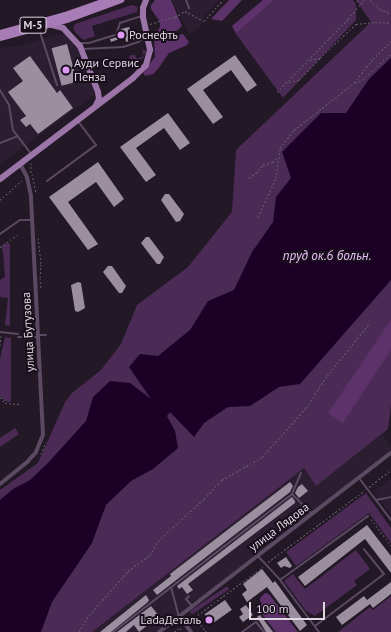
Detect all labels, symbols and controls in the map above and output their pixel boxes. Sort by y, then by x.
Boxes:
road number: М-5 [19,16,47,34]
place label: Роснефть [129,28,178,42]
marker: Роснефть [116,30,126,40]
place label: Ауди Сервис Пенза [74,56,139,84]
marker: Ауди Сервис Пенза [61,65,71,75]
water label: пруд ок.6 больн. [283,248,371,264]
street label: улица Бутузова [19,292,37,372]
street label: улица Лядова [246,500,312,554]
scale bar [251,594,327,620]
text: 100 m [256,601,289,616]
place label: LadaДеталь [140,613,201,627]
marker: LadaДеталь [204,615,214,625]

